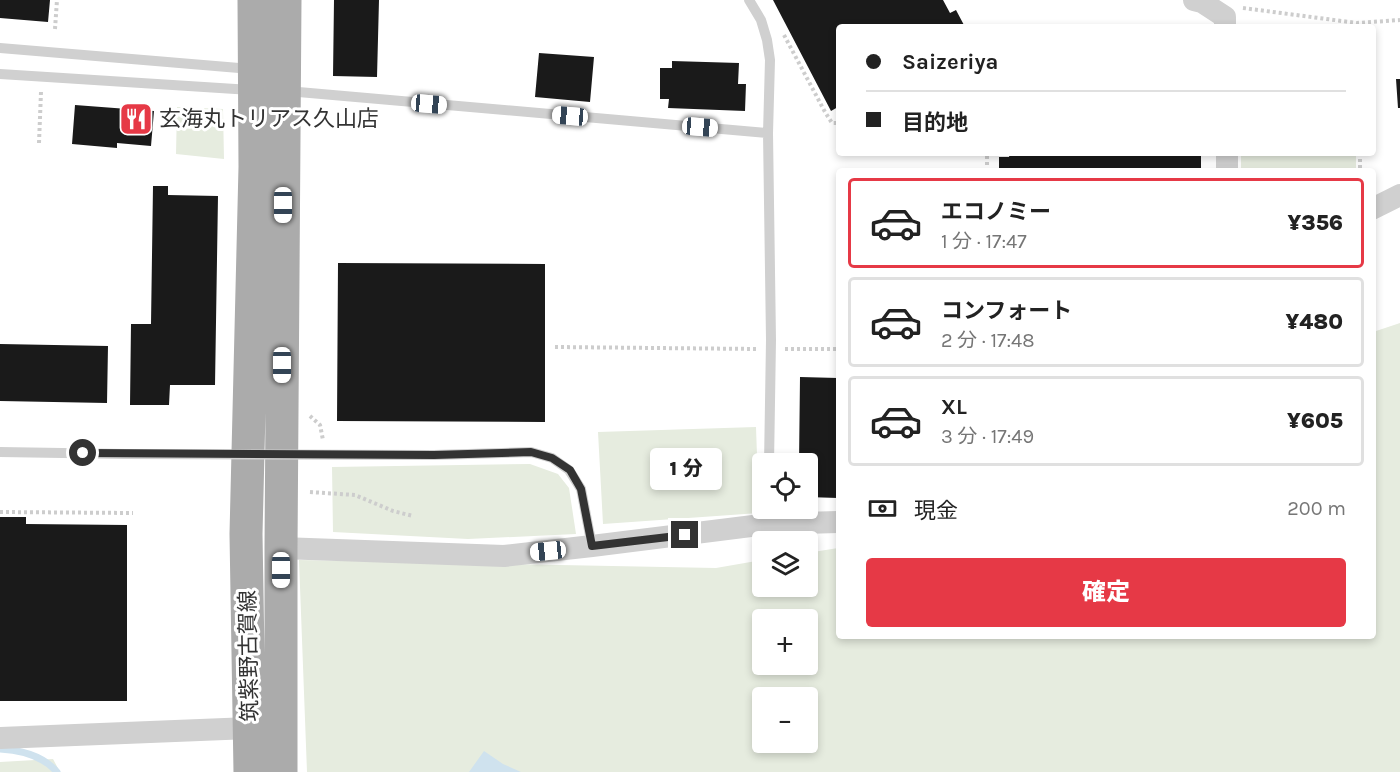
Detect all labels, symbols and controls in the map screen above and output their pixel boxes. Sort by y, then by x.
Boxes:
text: Saizeriya [902,49,998,75]
car [410,93,448,115]
restaurant icon: 玄海丸トリアス久山店 [118,101,154,137]
car [551,105,589,127]
place label: 玄海丸トリアス久山店 [159,106,379,132]
text: 目的地 [902,110,968,136]
car [681,116,719,138]
car [274,187,292,223]
icon: car [869,196,923,250]
text: エコノミー [941,199,1051,225]
text: ¥356 [1287,210,1343,236]
text: 1 分 · 17:47 [941,230,1027,253]
icon: car [869,295,923,349]
text: コンフォート [941,298,1072,324]
text: ¥480 [1286,309,1343,335]
text: 2 分 · 17:48 [941,329,1034,352]
car [273,347,291,383]
icon: car [869,394,923,448]
text: XL [941,394,967,420]
text: ¥605 [1287,408,1343,434]
text: 3 分 · 17:49 [941,425,1034,448]
route start [69,439,96,466]
callout: 1 分 [649,448,721,490]
map controls [752,453,818,753]
button: locate [752,453,818,519]
text: 1 分 [669,457,703,480]
icon: cash [866,492,899,525]
text: 200 m [1287,497,1346,520]
text: 現金 [914,498,958,524]
route end [671,521,698,548]
button: layers [752,531,818,597]
car [529,540,567,562]
car [272,552,290,588]
button: 確定 [866,558,1346,627]
street label: 筑紫野古賀線 [235,590,263,722]
button: + [752,609,818,675]
button: − [752,687,818,753]

